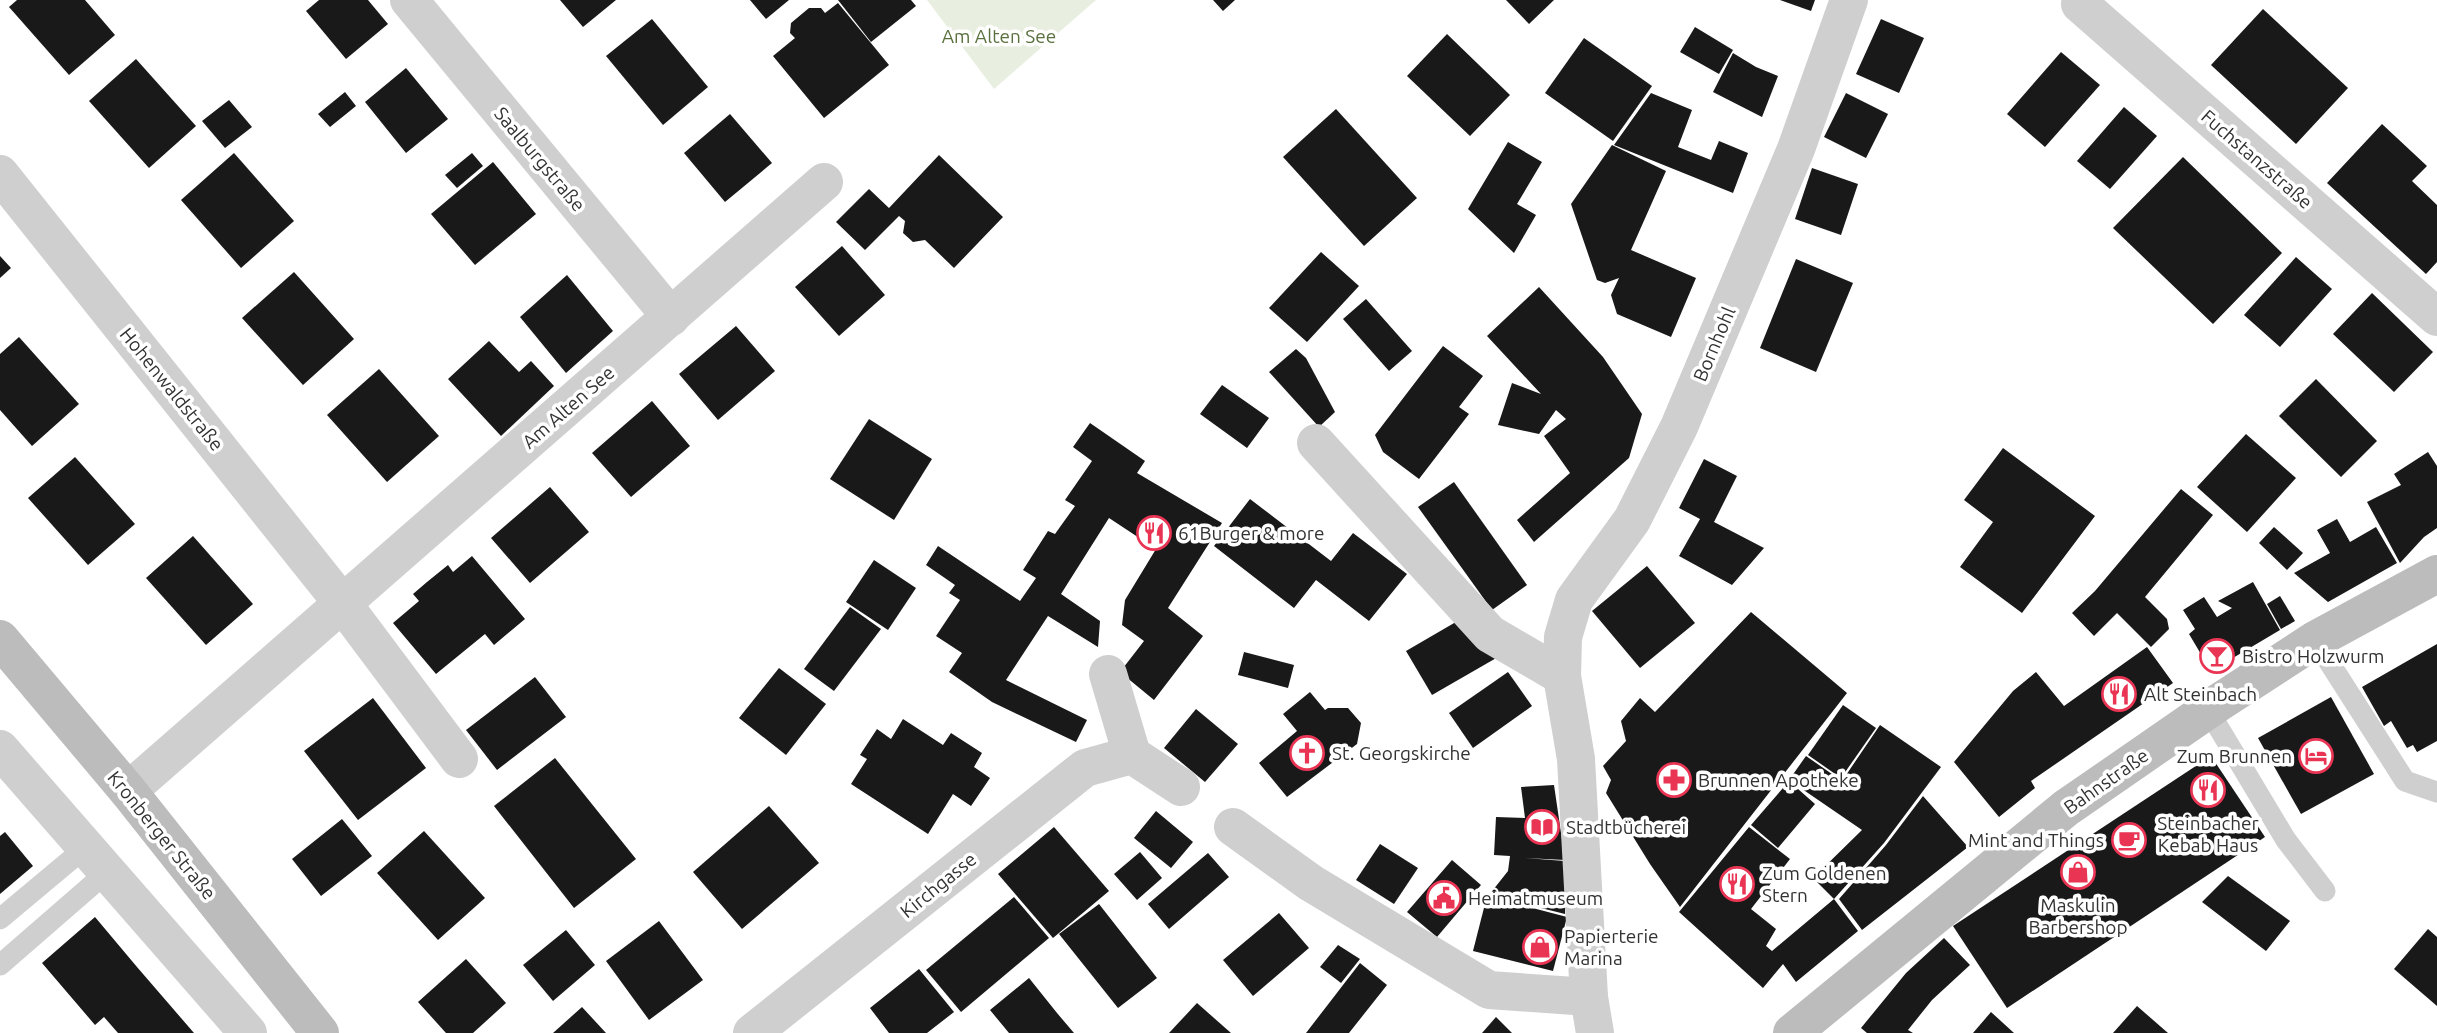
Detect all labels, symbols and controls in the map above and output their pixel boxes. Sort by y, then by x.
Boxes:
park label: Am Alten See [942,25,1056,47]
street label: Saalburgstraße [490,102,590,216]
street label: Fuchstanzstraße [2197,105,2317,213]
street label: Bornhohl [1688,303,1740,385]
street label: Hohenwaldstraße [116,323,228,455]
street label: Am Alten See [518,361,618,453]
restaurant icon: 61Burger & more [1135,514,1173,552]
place label: 61Burger & more [1178,522,1324,544]
bar icon: Bistro Holzwurm [2198,637,2236,675]
place label: Bistro Holzwurm [2242,645,2384,667]
restaurant icon: Alt Steinbach [2100,675,2138,713]
place label: Alt Steinbach [2144,683,2257,705]
church icon: St. Georgskirche [1288,734,1326,772]
hotel icon: Zum Brunnen [2297,737,2335,775]
place label: St. Georgskirche [1332,742,1471,764]
street label: Bahnstraße [2059,744,2153,818]
place label: Zum Brunnen [2177,745,2292,767]
pharmacy icon: Brunnen Apotheke [1655,761,1693,799]
street label: Kronberger Straße [103,766,221,904]
place label: Brunnen Apotheke [1698,769,1859,791]
restaurant icon: Steinbacher Kebab Haus [2189,771,2227,809]
library icon: Stadtbücherei [1523,808,1561,846]
place label: Steinbacher Kebab Haus [2157,812,2259,856]
place label: Stadtbücherei [1566,816,1686,838]
cafe icon: Mint and Things [2110,821,2148,859]
place label: Mint and Things [1968,829,2104,851]
street label: Kirchgasse [896,848,980,922]
shop icon: Maskulin Barbershop [2059,853,2097,891]
place label: Zum Goldenen Stern [1762,862,1887,906]
restaurant icon: Zum Goldenen Stern [1718,865,1756,903]
public building icon: Heimatmuseum [1425,879,1463,917]
place label: Heimatmuseum [1468,887,1603,909]
place label: Maskulin Barbershop [2028,894,2128,938]
place label: Papierterie Marina [1564,925,1659,969]
shop icon: Papierterie Marina [1521,928,1559,966]

